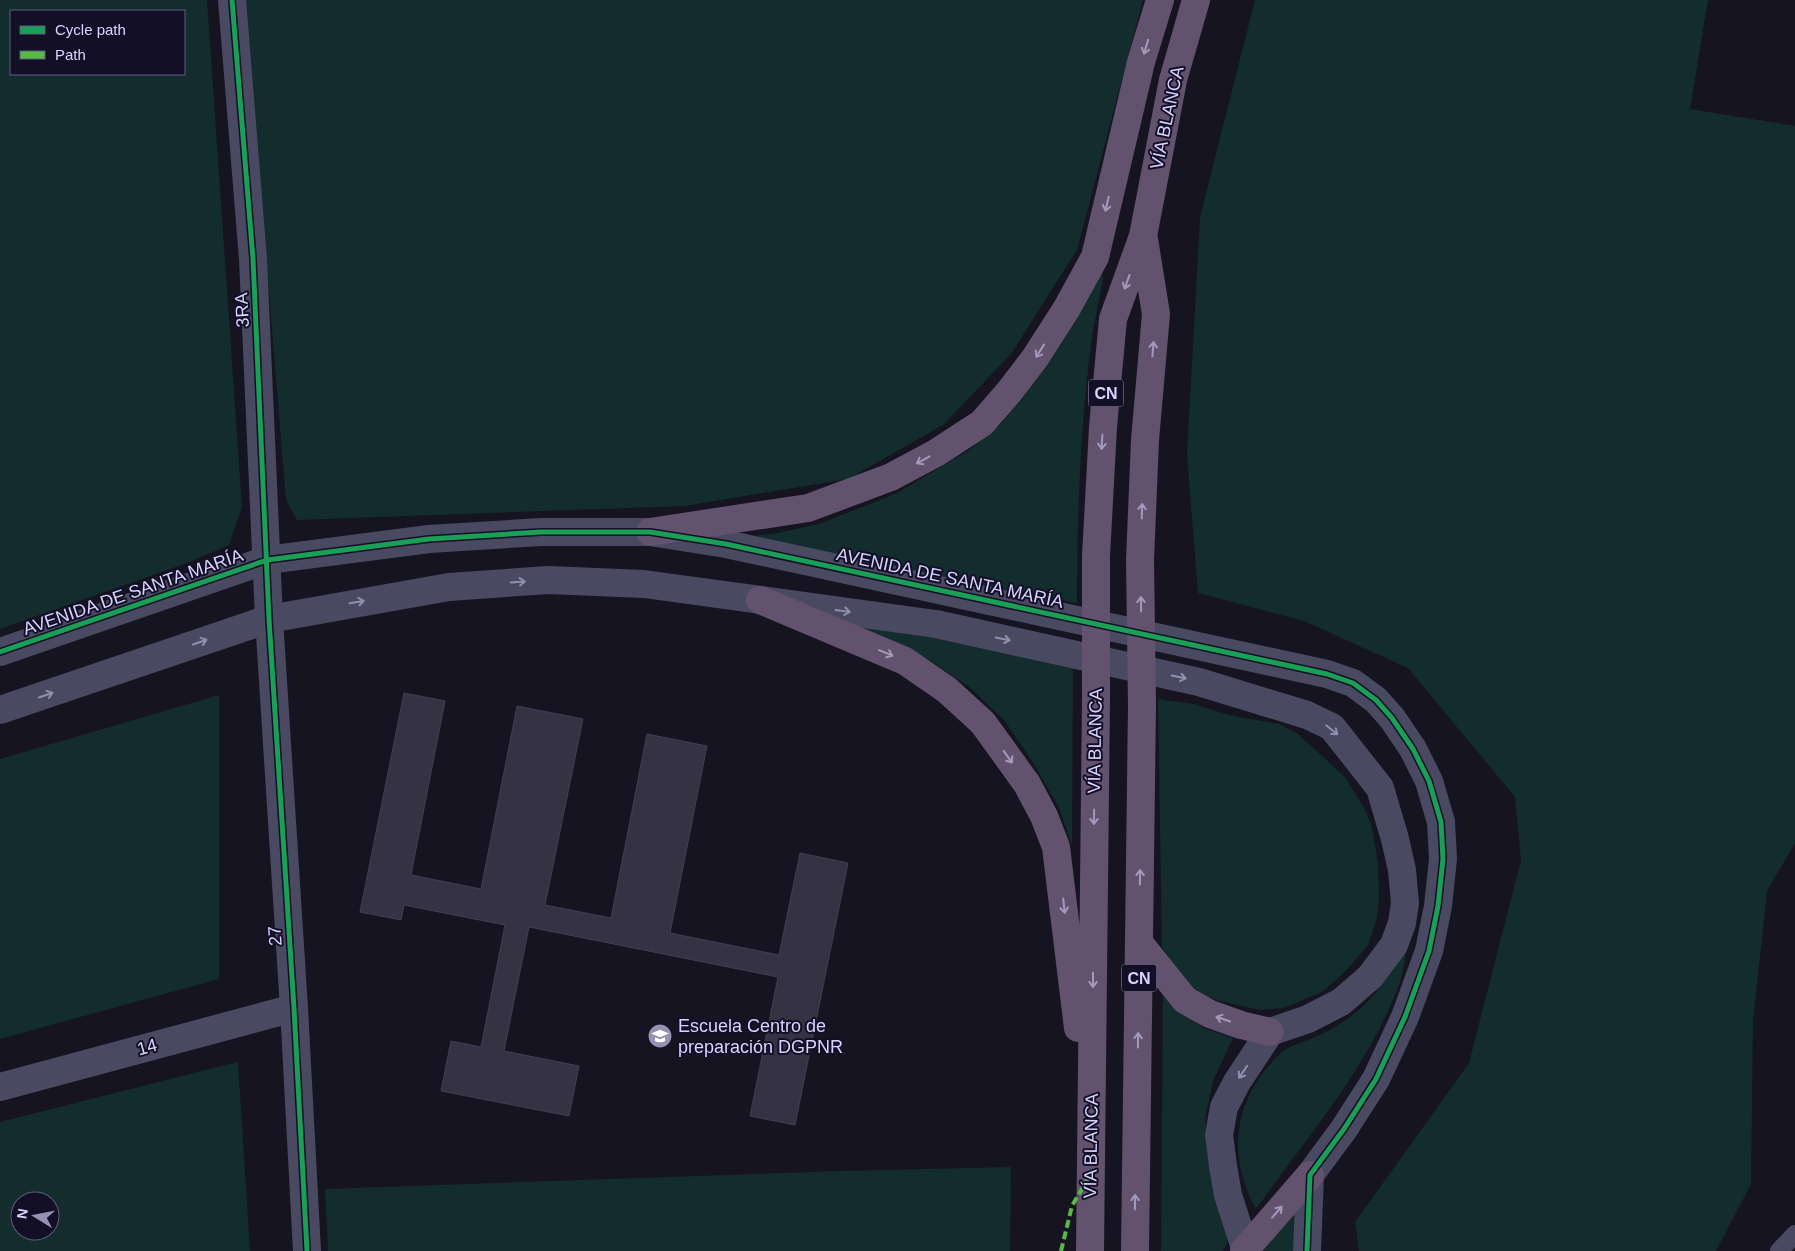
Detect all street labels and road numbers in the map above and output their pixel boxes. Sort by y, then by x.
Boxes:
street label: VÍA BLANCA [1146,65,1188,171]
street label: 3RA [231,292,253,328]
road number: CN [1088,379,1124,406]
street label: AVENIDA DE SANTA MARÍA [835,544,1065,612]
street label: AVENIDA DE SANTA MARÍA [20,545,246,639]
street label: VÍA BLANCA [1084,688,1106,794]
street label: 27 [264,925,286,947]
road number: CN [1122,964,1156,991]
street label: 14 [135,1035,159,1059]
street label: VÍA BLANCA [1080,1093,1102,1199]

